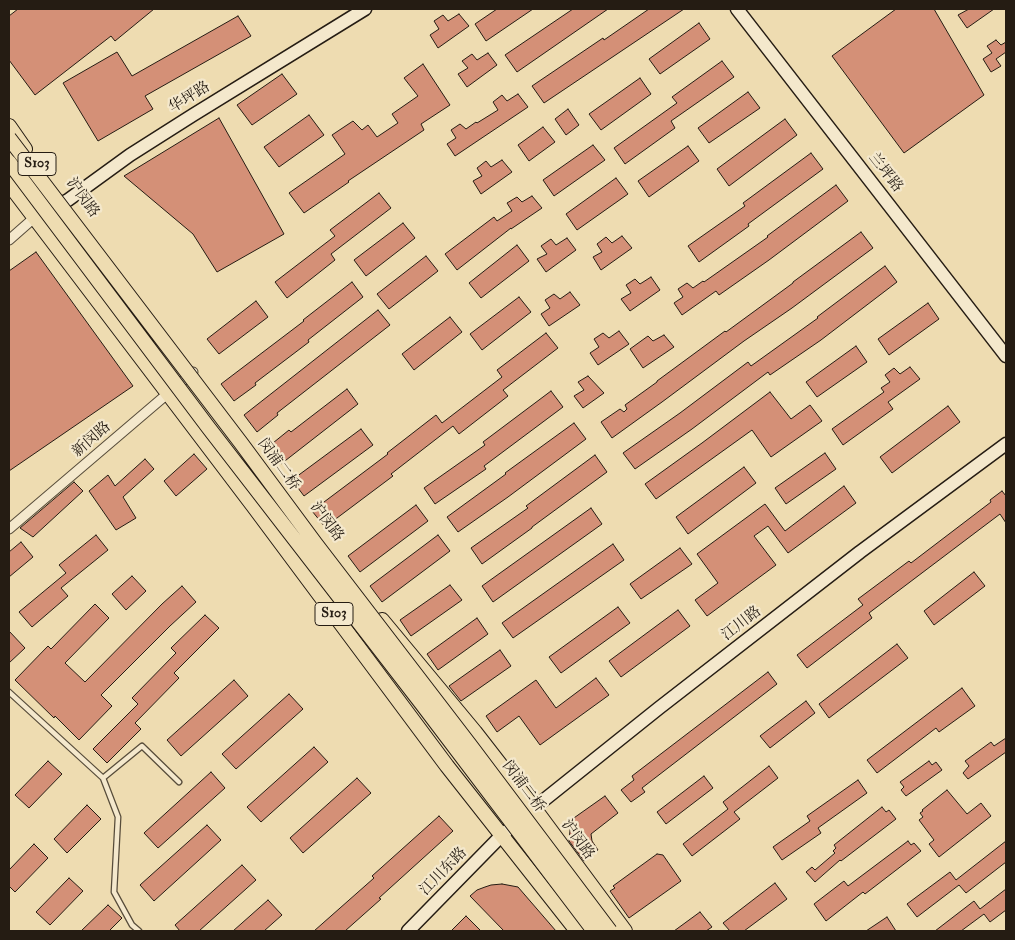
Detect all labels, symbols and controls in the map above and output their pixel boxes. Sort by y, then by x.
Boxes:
street label: 华坪路 [166,78,214,118]
street label: 兰坪路 [864,150,906,196]
road number: S103 [18,152,56,175]
street label: 沪闵路 [61,175,103,221]
street label: 新闵路 [69,418,115,462]
street label: 闵浦二桥 [253,435,303,495]
street label: 沪闵路 [305,499,347,545]
road number: S103 [315,602,353,626]
street label: 江川路 [719,603,765,645]
street label: 闵浦二桥 [498,758,548,816]
street label: 沪闵路 [556,817,598,863]
street label: 江川东路 [417,844,471,900]

